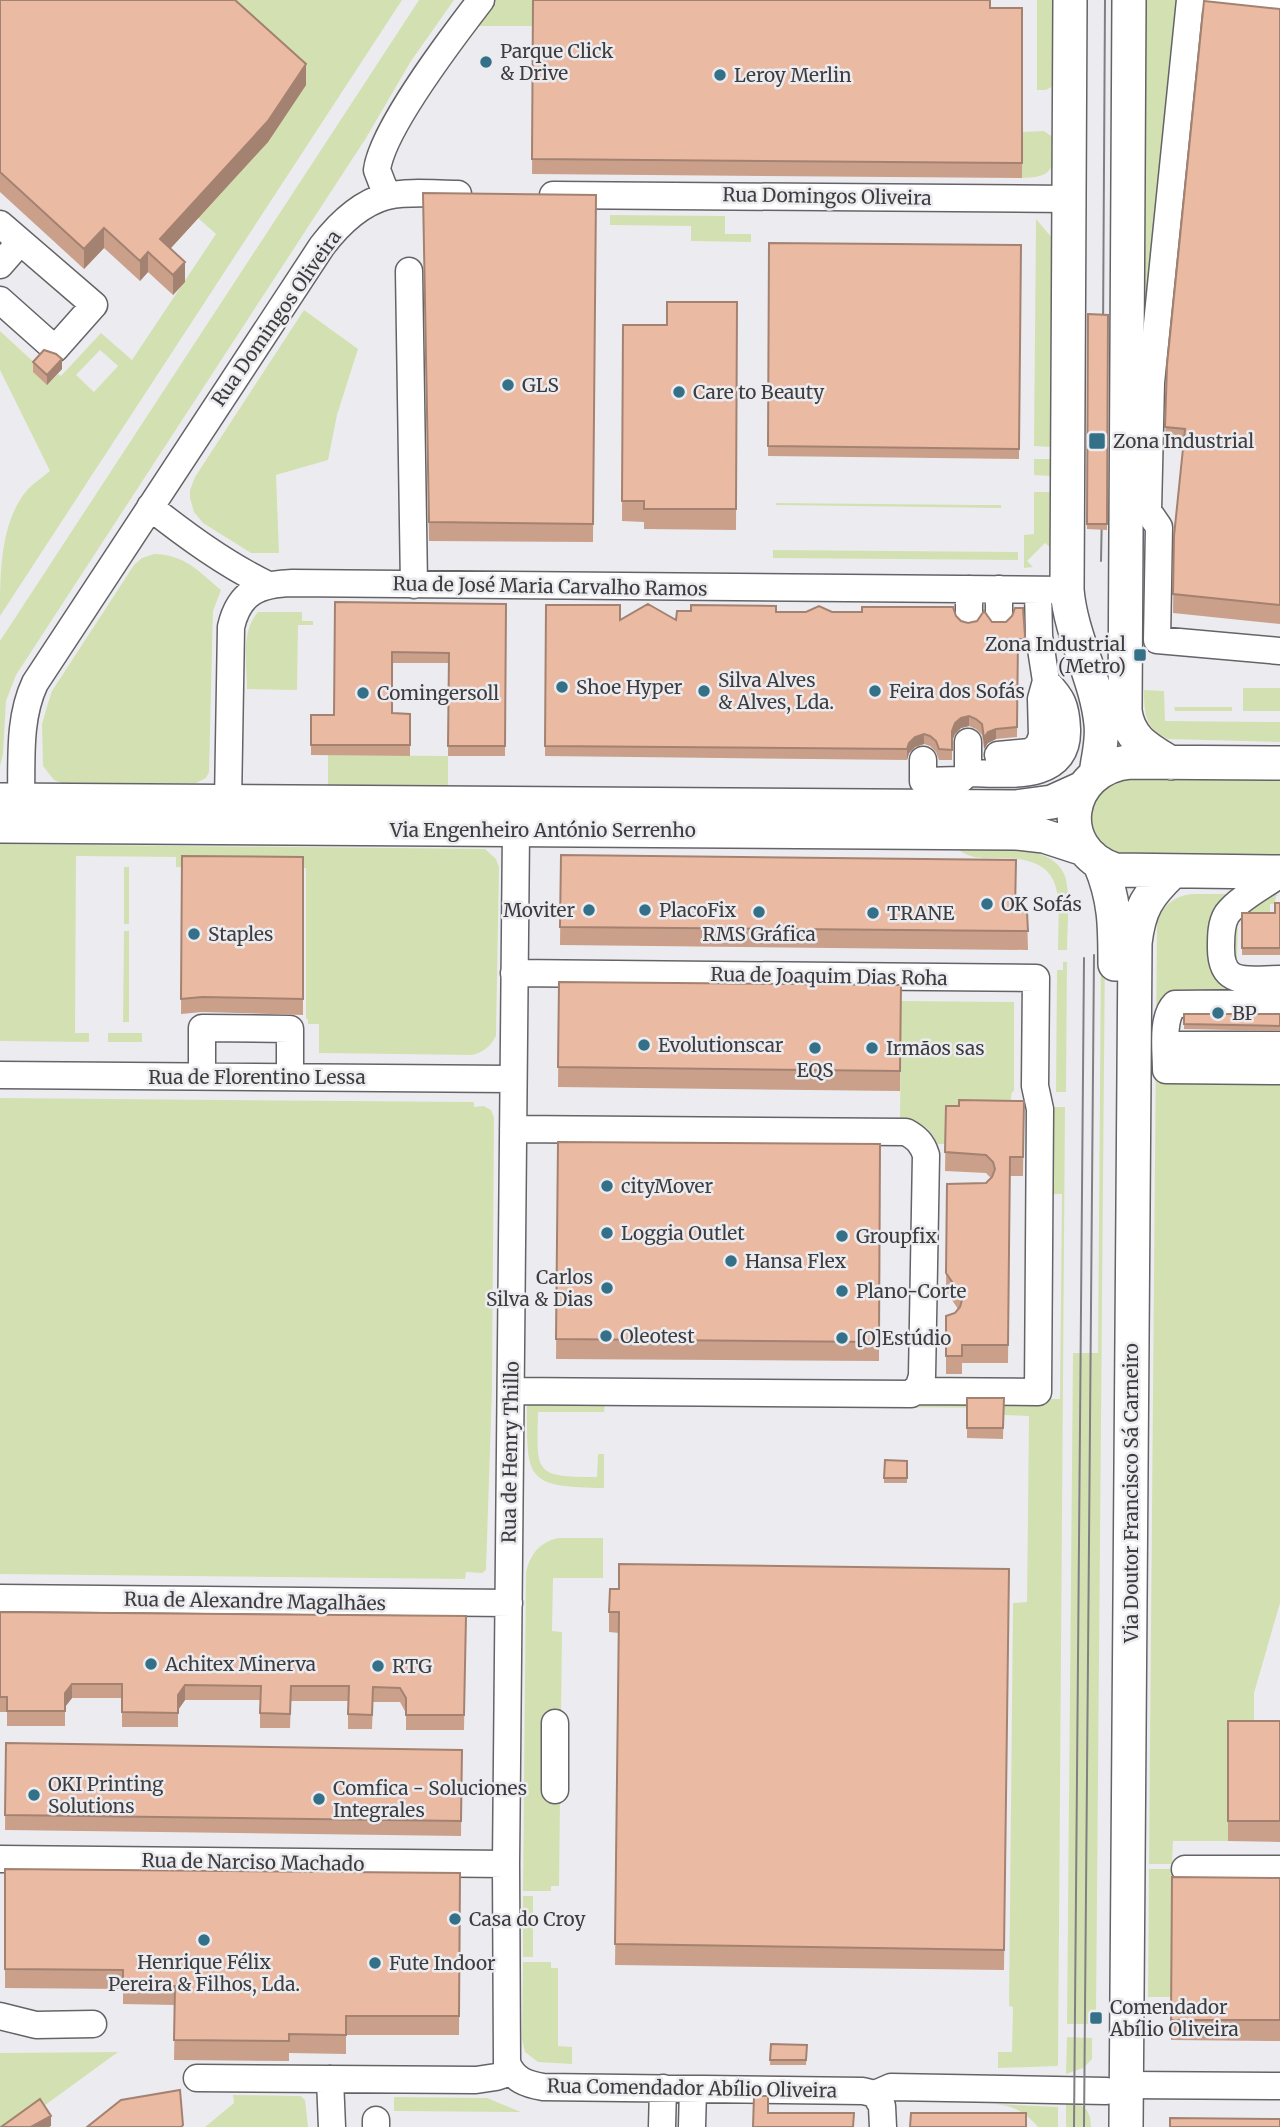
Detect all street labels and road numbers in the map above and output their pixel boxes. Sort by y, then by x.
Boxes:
street label: Rua Domingos Oliveira [722,182,932,210]
street label: Rua Domingos Oliveira [206,225,346,411]
street label: Rua de José Maria Carvalho Ramos [392,571,708,601]
street label: Via Engenheiro António Serrenho [389,818,696,842]
street label: Rua de Joaquim Dias Roha [710,962,948,990]
street label: Rua de Florentino Lessa [148,1065,366,1089]
street label: Via Doutor Francisco Sá Carneiro [1119,1343,1143,1644]
street label: Rua de Henry Thillo [496,1361,524,1543]
street label: Rua de Alexandre Magalhães [124,1587,386,1615]
street label: Rua de Narciso Machado [141,1848,365,1876]
street label: Rua Comendador Abílio Oliveira [547,2073,837,2103]

